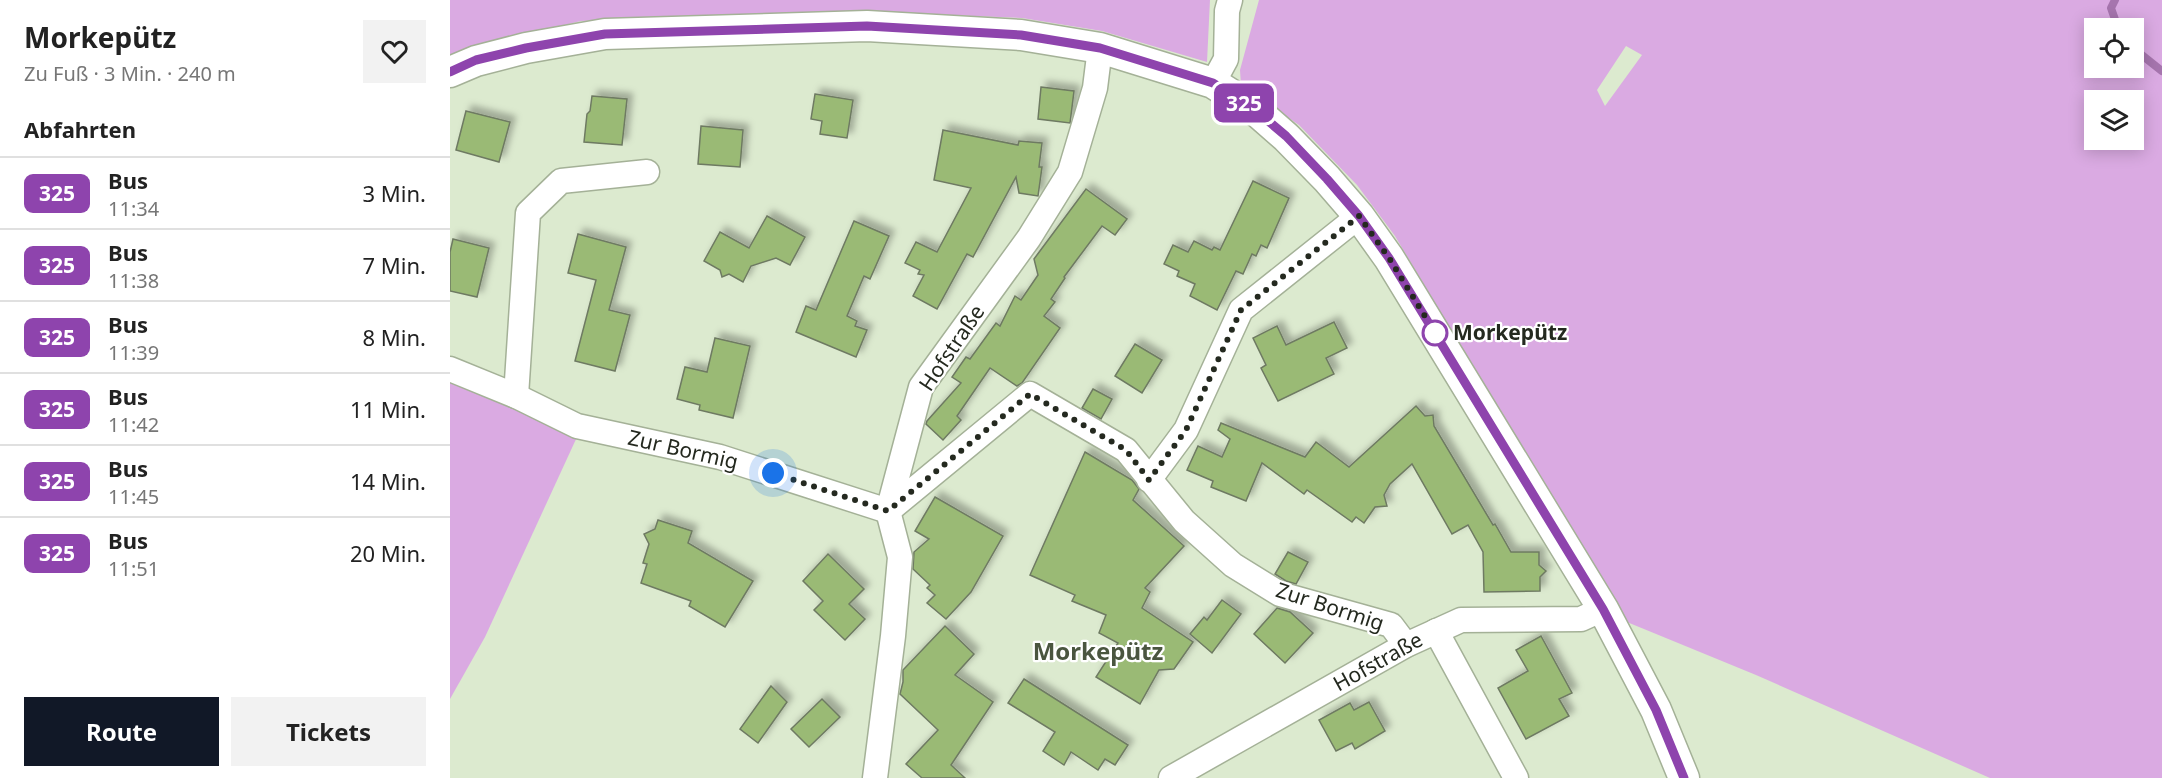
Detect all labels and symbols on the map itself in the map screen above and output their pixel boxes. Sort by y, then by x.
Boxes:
line badge: 325 [1210,84,1278,122]
street label: Hofstraße [912,299,990,396]
place label: Morkepütz [1453,318,1567,346]
marker: Morkepütz [1422,320,1448,346]
street label: Zur Bormig [625,423,741,475]
your location [758,458,788,488]
street label: Zur Bormig [1273,575,1388,637]
street label: Hofstraße [1328,625,1427,697]
district label: Morkepütz [1033,634,1163,667]

